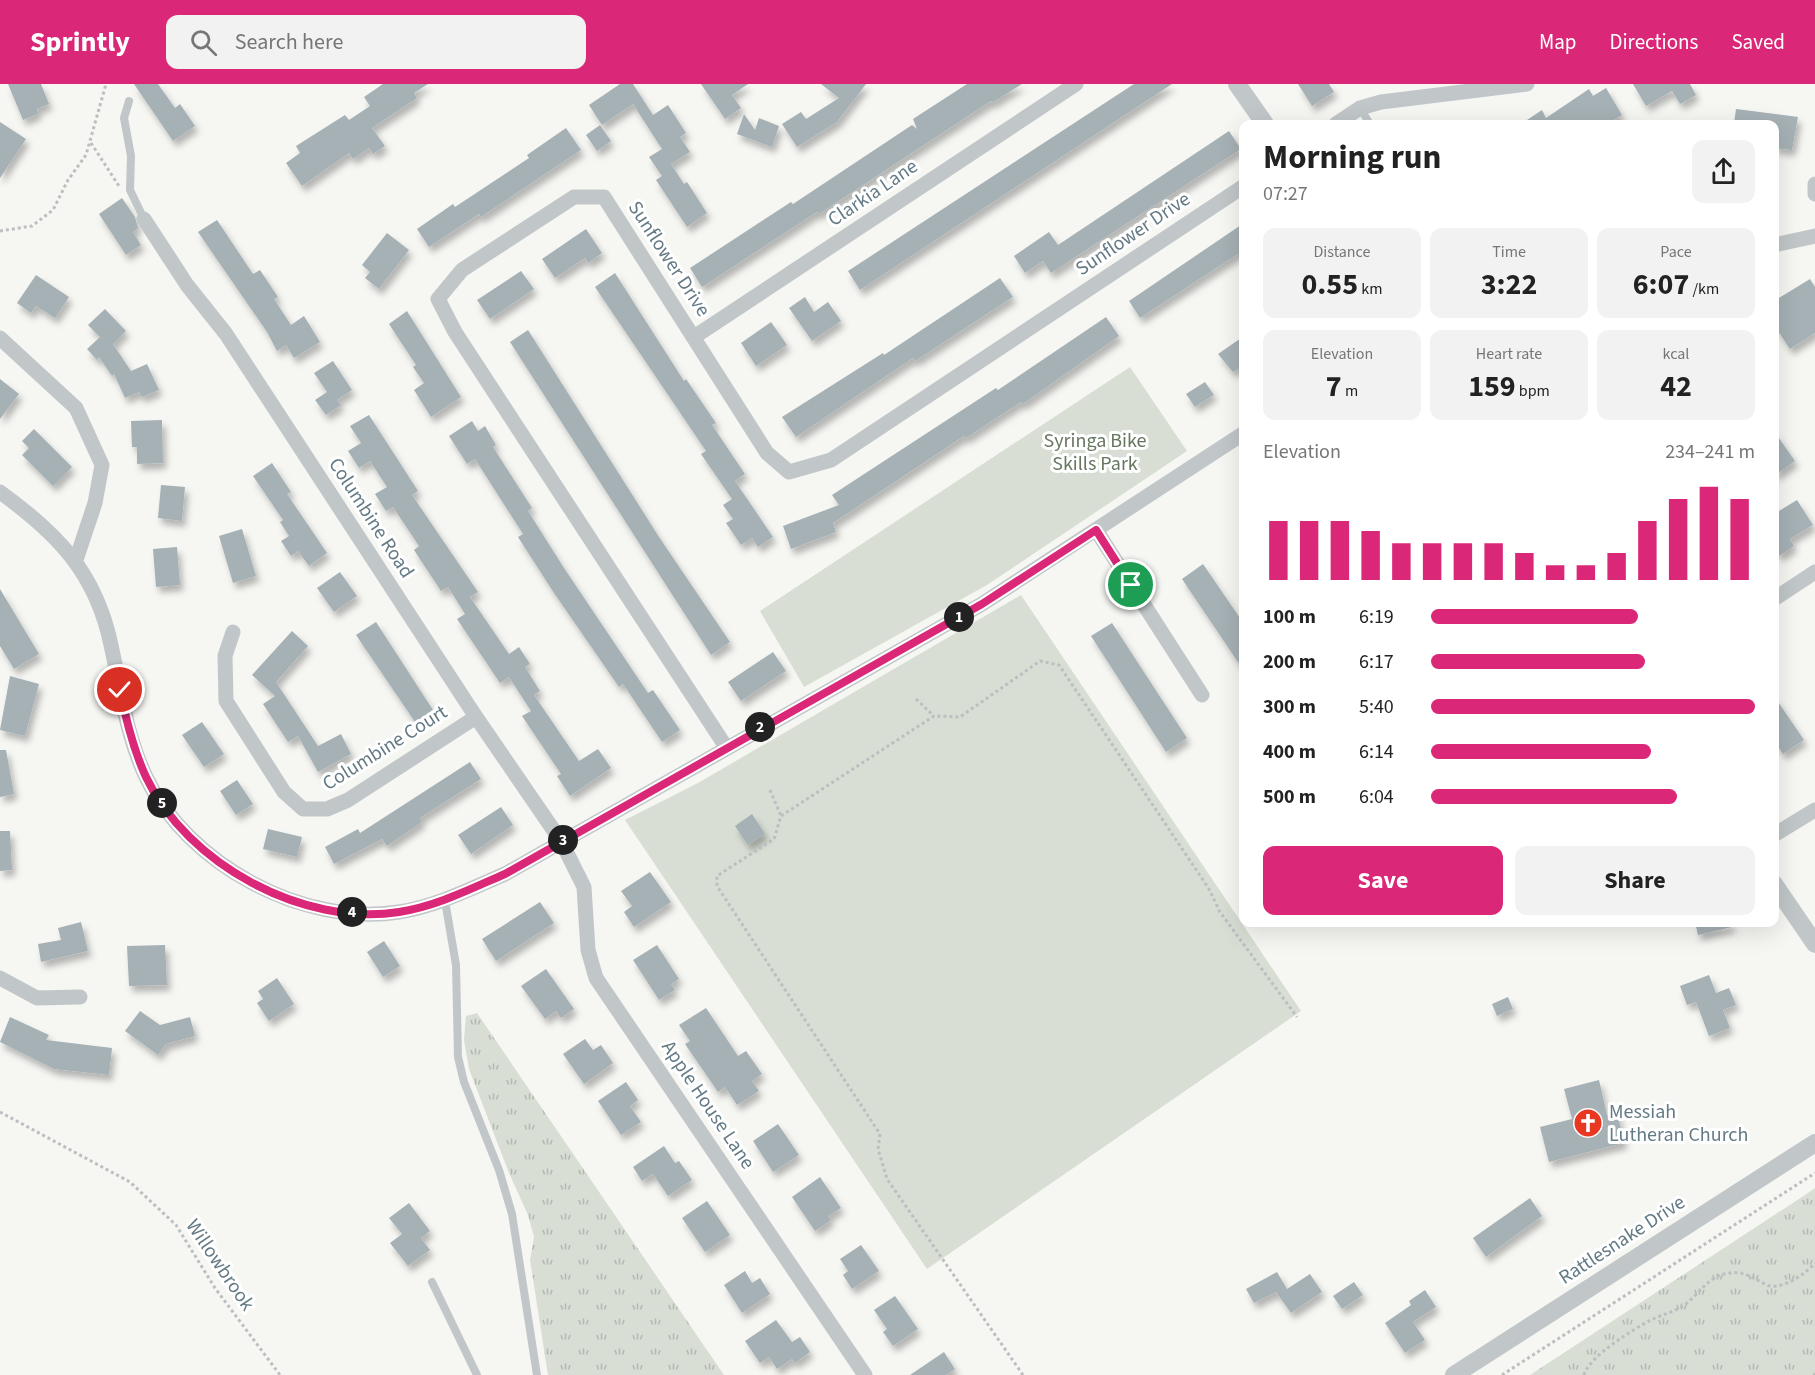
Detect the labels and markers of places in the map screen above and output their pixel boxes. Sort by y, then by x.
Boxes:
pin [1105,559,1156,610]
pin: 1 [944,602,974,632]
pin [94,664,145,715]
pin: 2 [745,712,775,742]
pin: 5 [147,788,177,818]
pin: 3 [548,825,578,855]
pin: 4 [337,897,367,927]
place label: Messiah Lutheran Church [1609,1098,1748,1149]
church icon: Messiah Lutheran Church [1572,1107,1604,1139]

